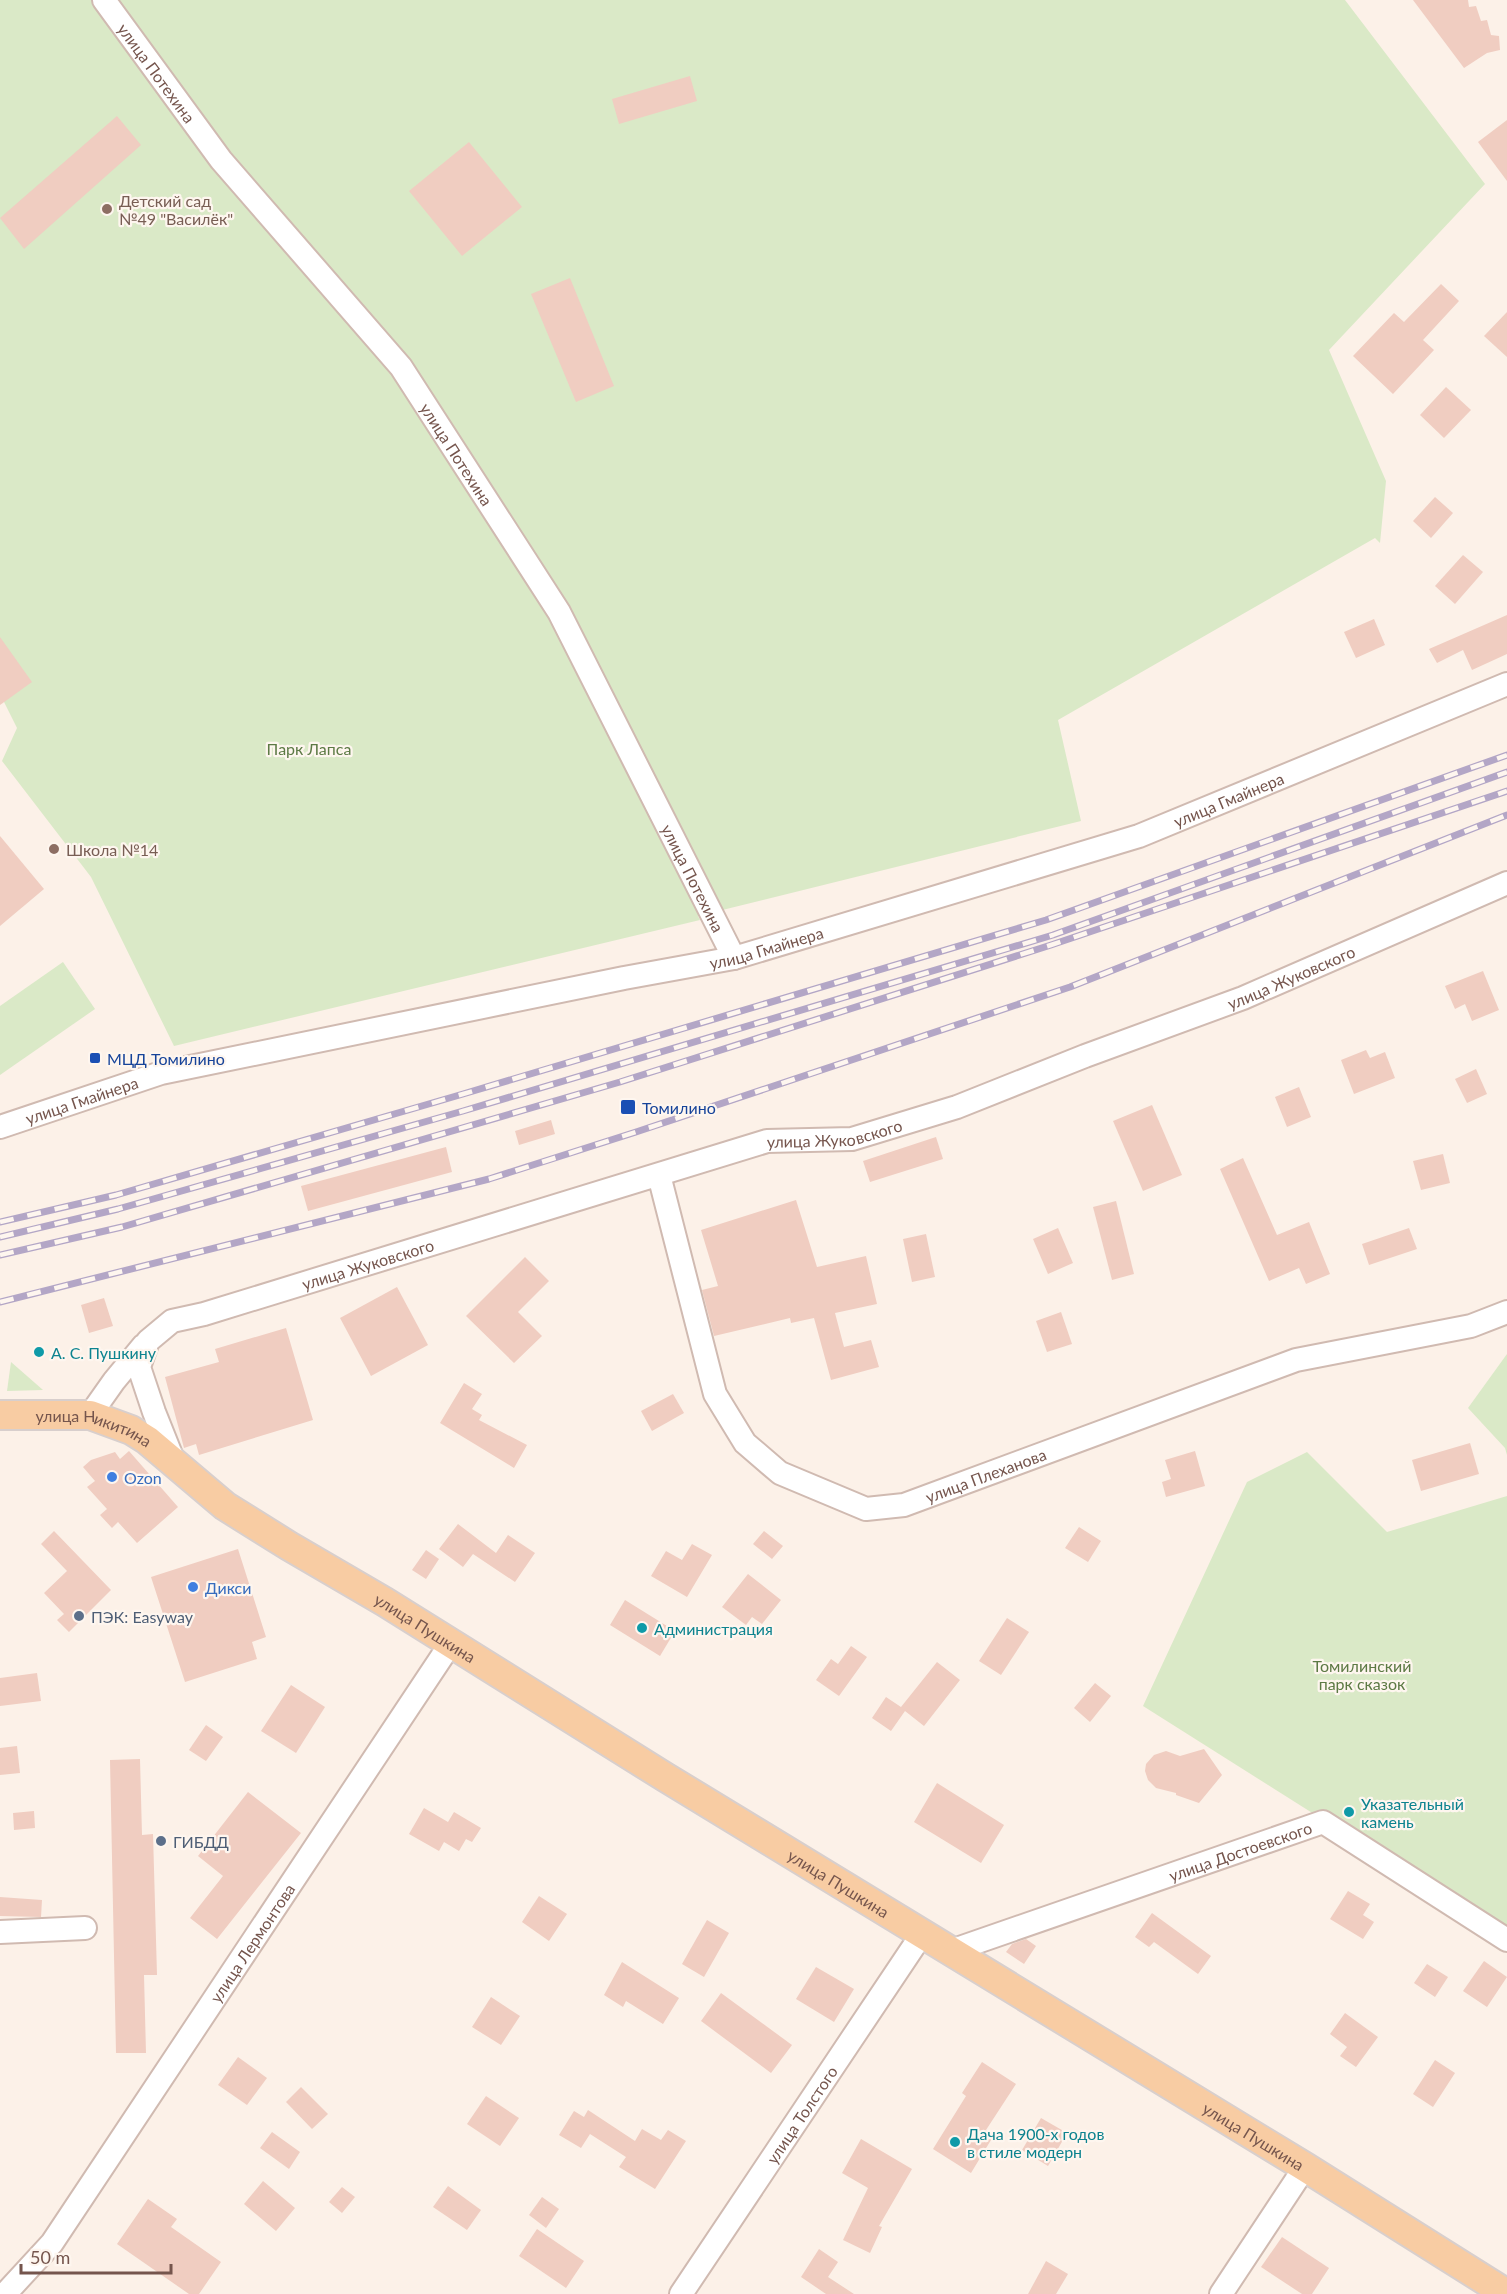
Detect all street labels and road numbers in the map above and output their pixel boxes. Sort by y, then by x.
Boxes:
street label: улица Потехина [115,19,200,126]
street label: улица Потехина [417,399,497,509]
street label: улица Гмайнера [1171,768,1286,830]
street label: улица Потехина [658,821,729,935]
street label: улица Гмайнера [708,922,825,972]
street label: улица Жуковского [1225,941,1358,1012]
street label: улица Гмайнера [23,1072,140,1127]
street label: улица Жуковского [767,1115,904,1151]
street label: улица Жуковского [299,1235,436,1293]
street label: улица Никитина [36,1406,155,1450]
street label: улица Плеханова [923,1444,1048,1506]
street label: улица Пушкина [372,1589,479,1666]
street label: улица Достоевского [1166,1817,1314,1884]
street label: улица Пушкина [785,1845,893,1921]
street label: улица Лермонтова [205,1880,298,2006]
street label: улица Толстого [762,2062,841,2167]
street label: улица Пушкина [1200,2098,1308,2174]

